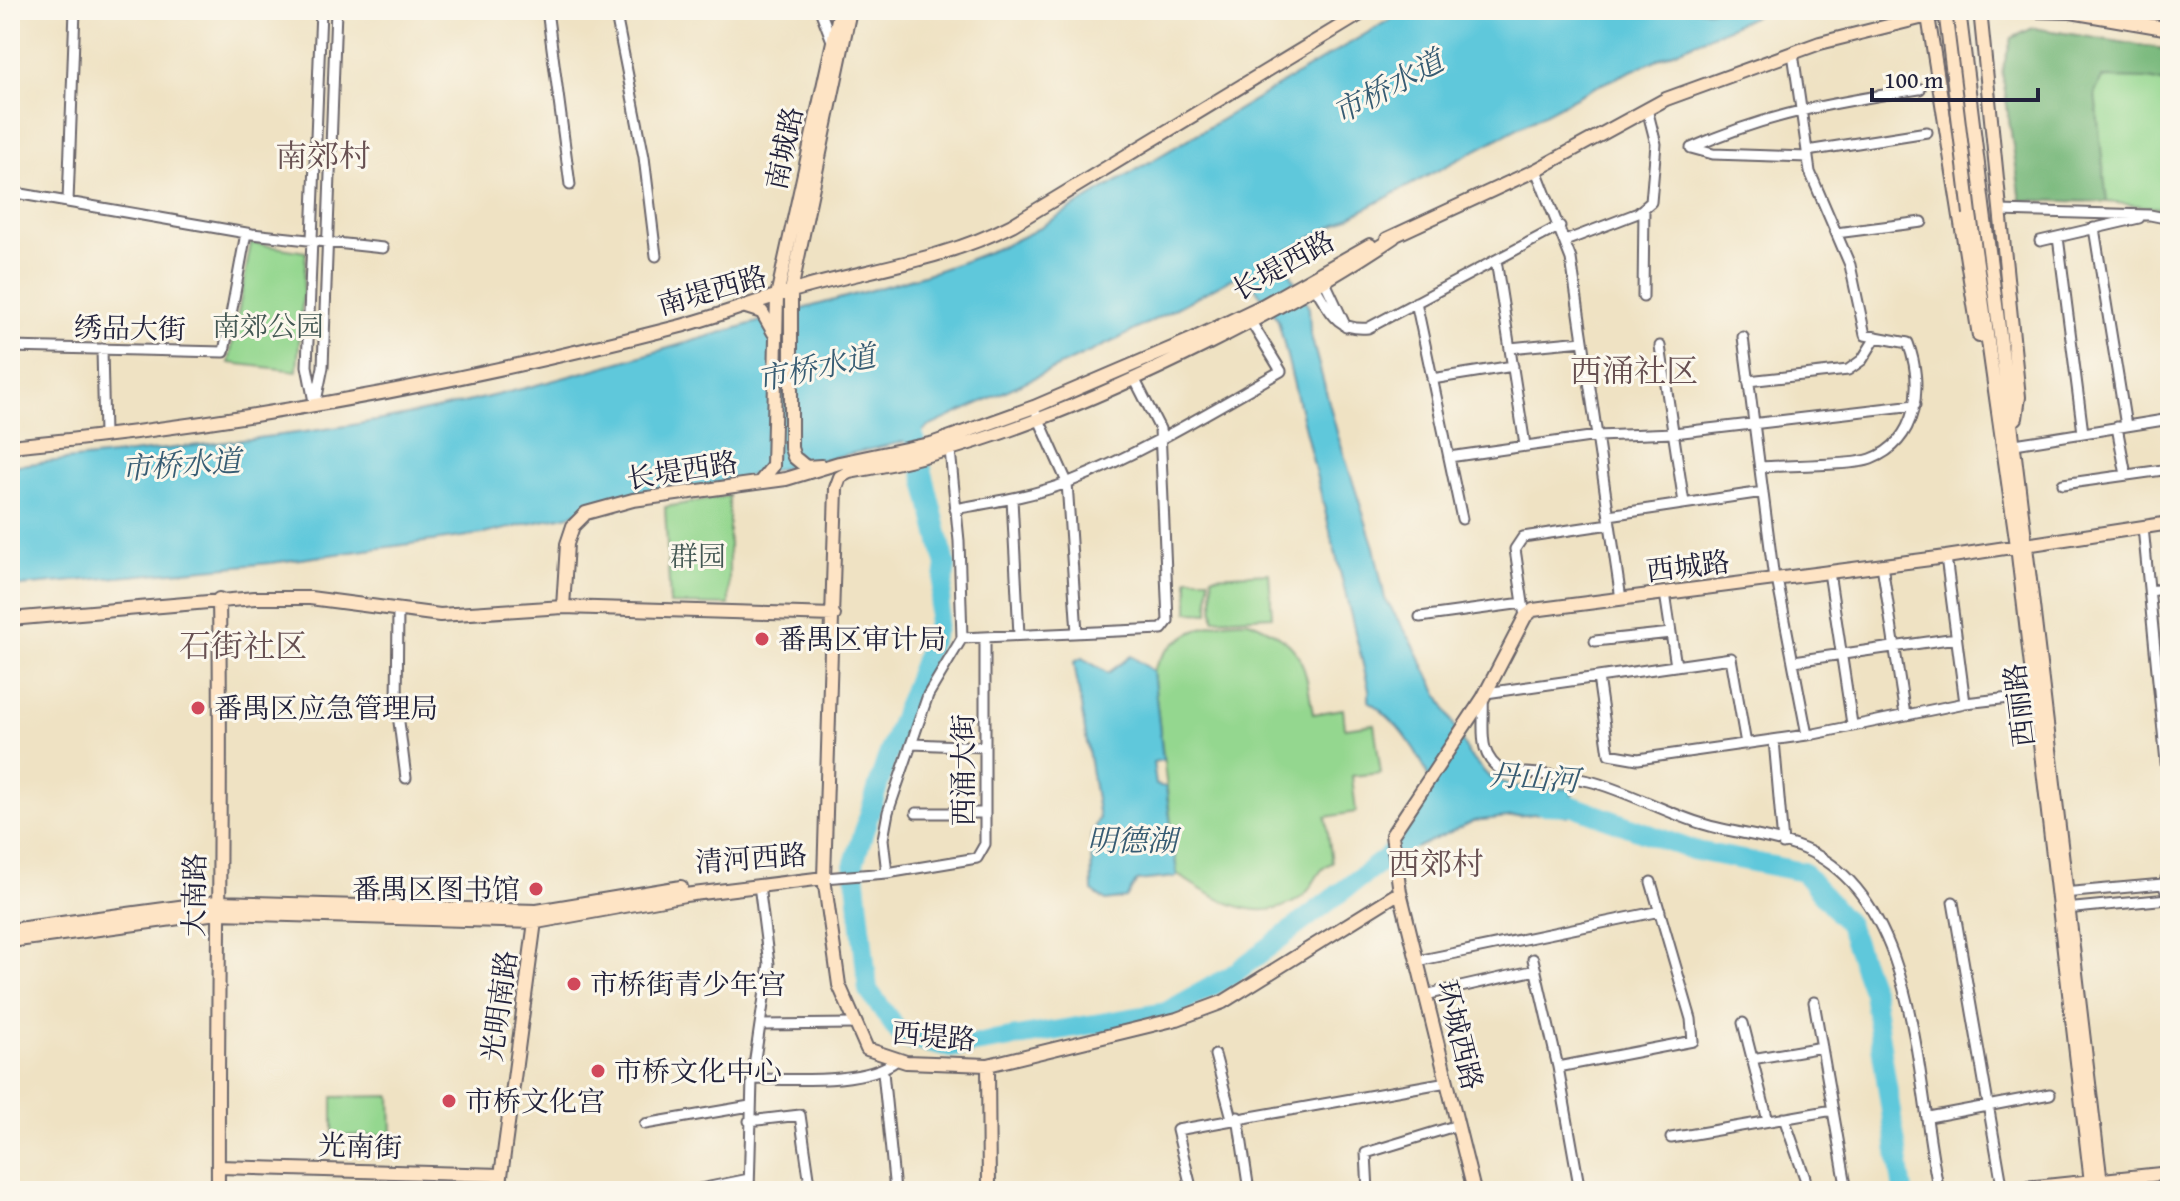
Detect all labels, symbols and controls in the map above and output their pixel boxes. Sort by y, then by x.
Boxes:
water label: 市桥水道 [1324,37,1454,134]
scale bar [1872,52,2038,102]
text: 100 m [1884,62,1944,97]
street label: 南城路 [755,103,812,193]
district label: 南郊村 [275,132,371,179]
street label: 长堤西路 [1224,219,1342,310]
street label: 南堤西路 [652,254,771,325]
park label: 南郊公园 [212,305,324,346]
street label: 绣品大街 [74,306,186,349]
water label: 市桥水道 [753,332,883,401]
district label: 西涌社区 [1570,347,1698,394]
water label: 市桥水道 [120,438,246,490]
street label: 长堤西路 [623,440,740,499]
park label: 群园 [670,535,726,576]
street label: 西城路 [1644,540,1732,591]
place label: 番禺区审计局 [778,618,946,659]
district label: 石街社区 [179,622,307,669]
marker: 番禺区审计局 [753,630,771,648]
street label: 西丽路 [1993,661,2044,749]
place label: 番禺区应急管理局 [214,687,438,728]
marker: 番禺区应急管理局 [189,699,207,717]
street label: 西涌大街 [942,714,983,826]
water label: 丹山河 [1488,752,1585,802]
water label: 明德湖 [1087,818,1182,862]
street label: 清河西路 [694,833,808,882]
district label: 西郊村 [1388,840,1484,887]
street label: 大南路 [172,853,215,937]
place label: 番禺区图书馆 [352,868,520,909]
marker: 番禺区图书馆 [527,880,545,898]
street label: 光明南路 [470,948,527,1064]
place label: 市桥街青少年宫 [590,963,786,1004]
marker: 市桥街青少年宫 [565,975,583,993]
street label: 环城西路 [1427,976,1494,1094]
street label: 西堤路 [890,1011,978,1060]
place label: 市桥文化中心 [614,1050,782,1091]
marker: 市桥文化中心 [589,1062,607,1080]
place label: 市桥文化宫 [465,1080,605,1121]
marker: 市桥文化宫 [440,1092,458,1110]
street label: 光南街 [317,1124,403,1167]

